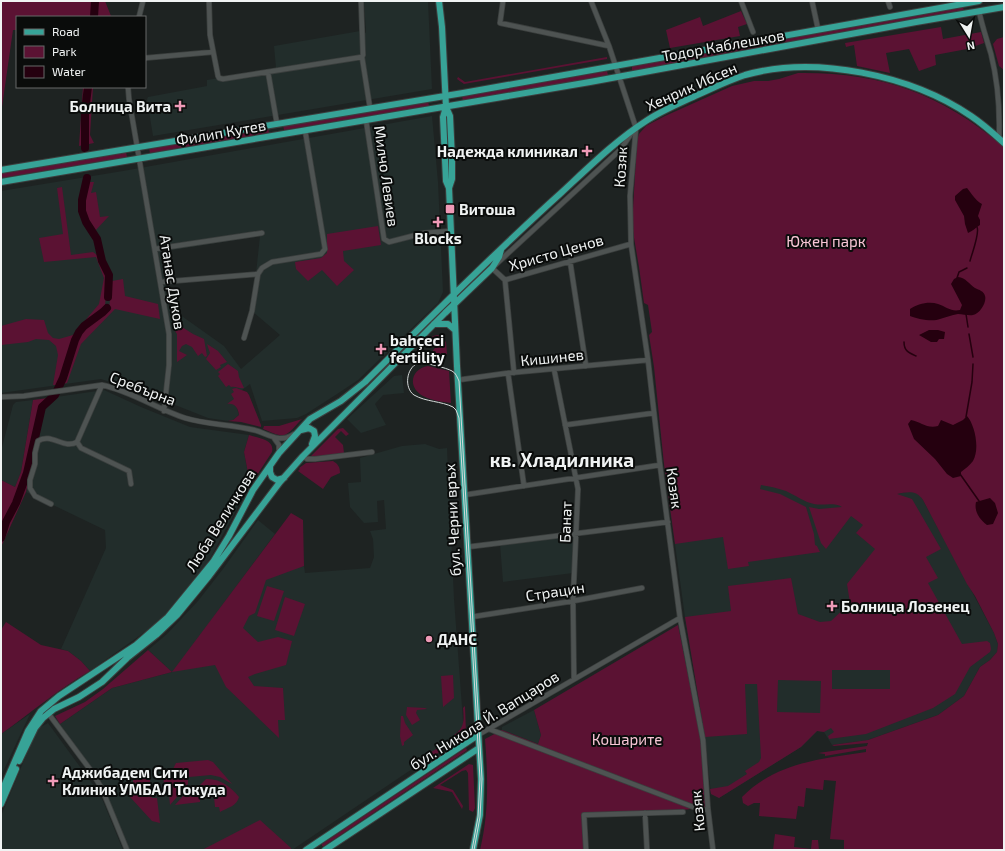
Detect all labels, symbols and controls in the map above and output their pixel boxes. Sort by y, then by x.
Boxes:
legend [16,16,146,88]
north arrow [949,16,989,56]
text: Road [52,24,80,38]
street label: Тодор Каблешков [660,25,786,65]
text: N [966,39,976,53]
text: Park [52,44,77,58]
street label: Хенрик Ибсен [643,58,739,114]
text: Water [52,64,86,78]
place label: Болница Вита [69,97,171,115]
marker: Болница Вита [174,100,186,112]
street label: Филип Кутев [175,115,267,150]
street label: Милчо Левиев [371,124,403,228]
place label: Надежда клиникал [437,142,578,160]
marker: Надежда клиникал [581,145,593,157]
street label: Козяк [610,146,630,188]
place label: Витоша [459,200,515,218]
marker: Витоша [444,203,456,215]
marker: Blocks [432,216,444,228]
place label: Blocks [414,229,462,247]
street label: Христо Ценов [507,230,605,274]
park label: Южен парк [786,232,866,250]
street label: Атанас Дуков [156,233,189,331]
place label: bahçeci fertility [390,331,445,367]
marker: bahçeci fertility [375,343,387,355]
street label: Кишинев [519,345,585,369]
street label: Сребърна [107,367,179,409]
district label: кв. Хладилника [490,448,634,471]
street label: бул. Черни връх [440,463,465,577]
street label: Люба Величкова [181,465,259,575]
street label: Козяк [663,466,687,510]
street label: Банат [555,501,575,543]
street label: Страцин [524,577,586,605]
place label: Болница Лозенец [841,597,970,615]
marker: Болница Лозенец [826,600,838,612]
place label: ДАНС [437,630,477,648]
marker: ДАНС [424,634,434,644]
street label: бул. Никола Й. Вапцаров [406,667,563,774]
park label: Кошарите [592,730,662,748]
place label: Аджибадем Сити Клиник УМБАЛ Токуда [62,763,226,798]
marker: Аджибадем Сити Клиник УМБАЛ Токуда [47,775,59,787]
street label: Козяк [686,790,708,832]

